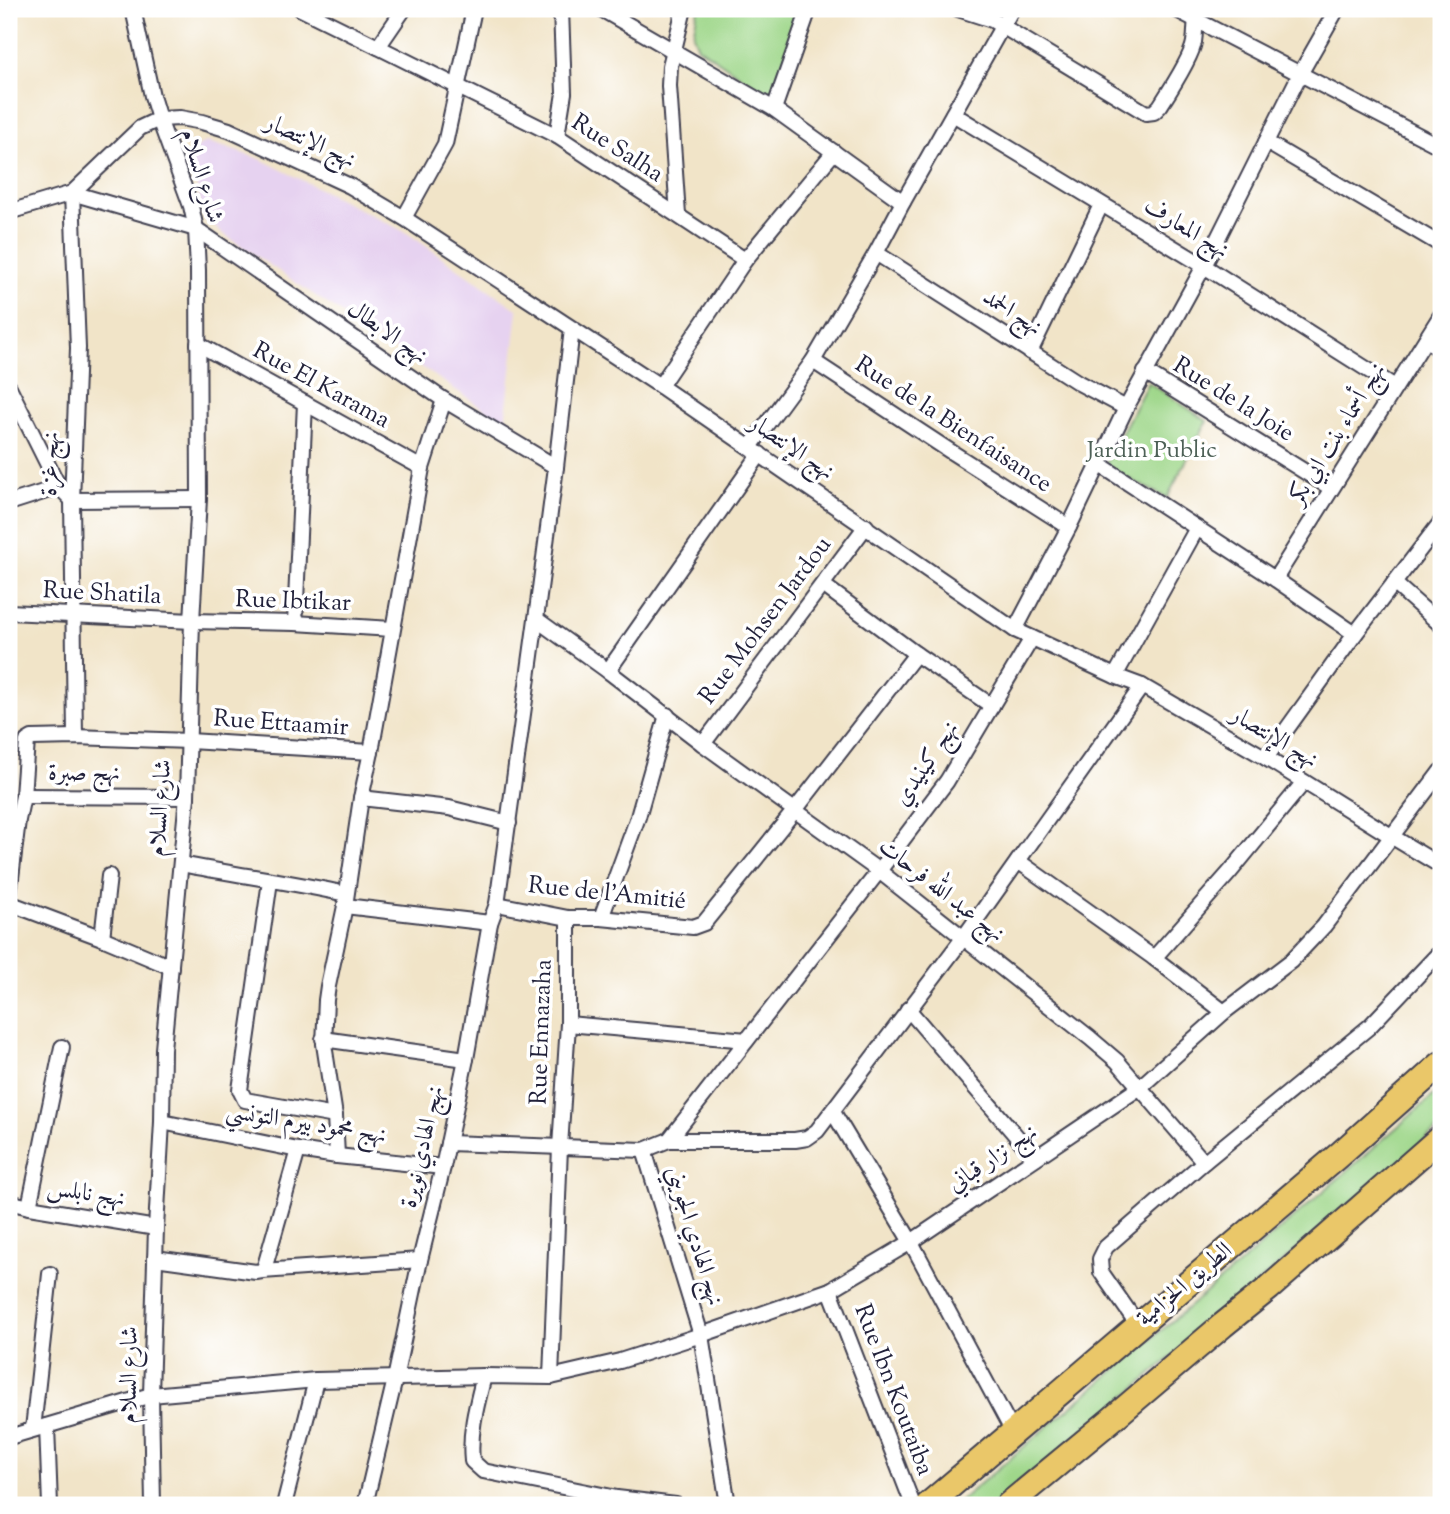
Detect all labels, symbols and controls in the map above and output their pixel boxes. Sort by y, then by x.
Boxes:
street label: نهج الإنتصار [256,105,361,180]
street label: Rue Salha [564,106,670,192]
street label: شارع السلام [169,125,231,228]
street label: نهج المعارف [1136,190,1235,270]
street label: نهج الحمد [974,281,1049,347]
street label: نهج الابطال [339,293,434,375]
street label: Rue El Karama [246,334,396,438]
street label: Rue de la Bienfaisance [848,348,1058,502]
street label: Rue de la Joie [1166,349,1300,451]
street label: نهج أسماء بنت ابي بكر [1278,355,1397,515]
street label: نهج الإنتصار [739,406,841,491]
street label: نهج غزة [33,431,71,497]
park label: Jardin Public [1085,434,1217,468]
street label: Rue Mohsen Jardou [692,530,841,712]
street label: Rue Shatila [42,574,162,614]
street label: Rue Ibtikar [235,583,351,621]
street label: نهج الإنتصار [1221,697,1324,779]
street label: Rue Ettaamir [212,702,350,746]
street label: نهج كينيدي [886,715,970,815]
street label: نهج صبرة [48,757,120,793]
street label: شارع السلام [141,758,183,858]
street label: نهج عبد الله فرحات [869,828,1014,953]
street label: Rue de l'Amitié [526,869,688,919]
street label: Rue Ennazaha [522,959,562,1105]
street label: نهج الهادي نويرة [392,1083,456,1212]
street label: نهج محمود بيرم التونسي [223,1095,389,1156]
street label: نهج نزار قباني [941,1116,1046,1203]
street label: نهج الهادي الجويني [654,1162,731,1311]
street label: نهج نابلس [44,1171,127,1219]
street label: الطريق الحزامية [1130,1235,1240,1335]
street label: Rue Ibn Koutaiba [845,1300,941,1480]
street label: شارع السلام [112,1326,150,1424]

